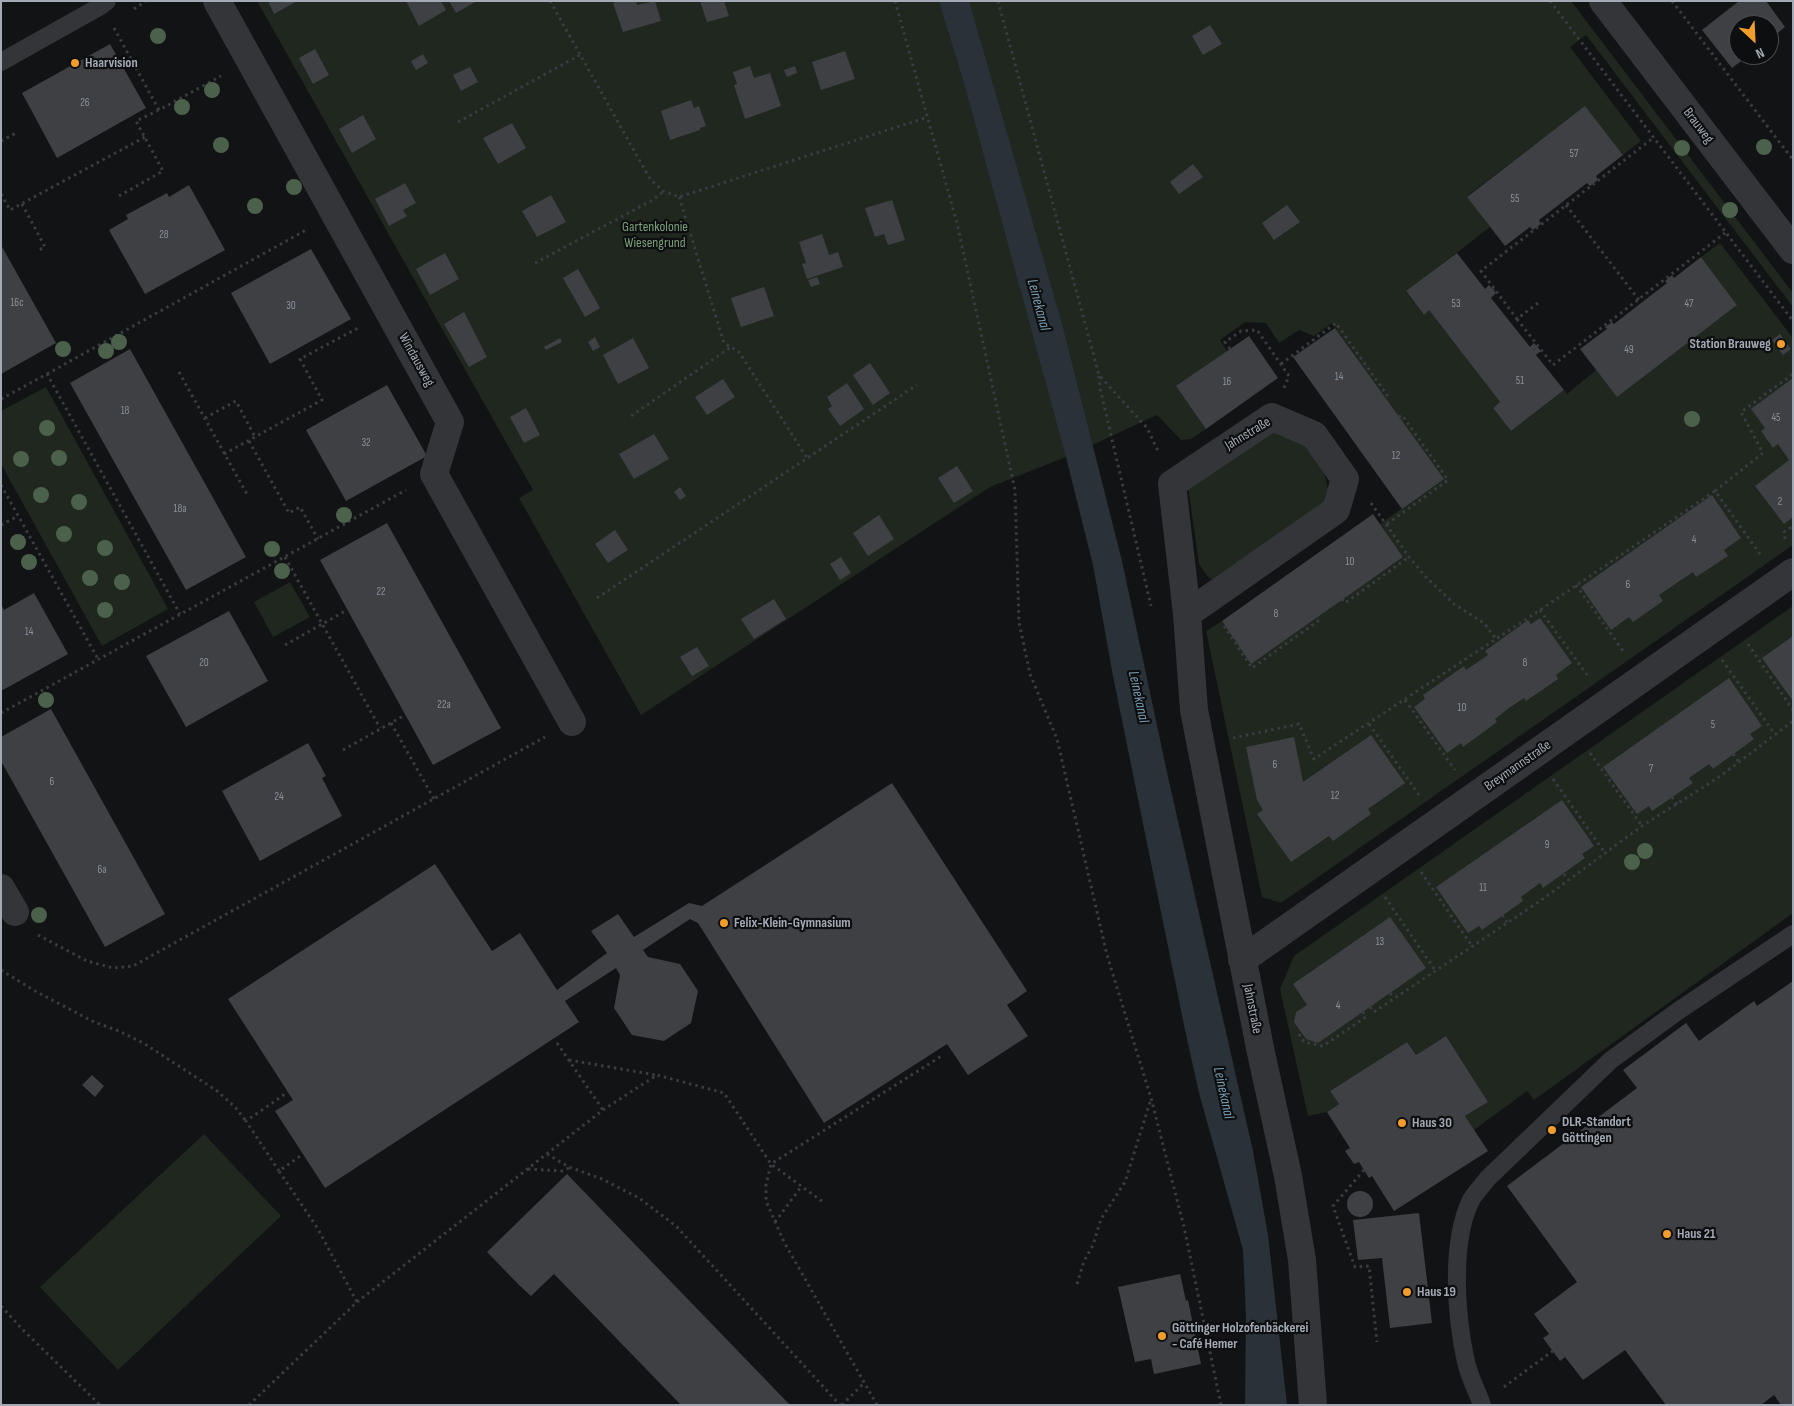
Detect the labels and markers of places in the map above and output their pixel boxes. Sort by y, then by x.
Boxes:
place label: Haarvision [85,55,138,71]
marker: Haarvision [69,57,81,69]
place label: Station Brauweg [1689,336,1771,352]
marker: Station Brauweg [1775,338,1787,350]
place label: Felix-Klein-Gymnasium [734,915,851,931]
marker: Felix-Klein-Gymnasium [718,917,730,929]
place label: DLR-Standort Göttingen [1562,1114,1631,1146]
place label: Haus 30 [1412,1115,1452,1131]
marker: Haus 30 [1396,1117,1408,1129]
marker: DLR-Standort Göttingen [1546,1124,1558,1136]
place label: Haus 21 [1677,1226,1716,1242]
marker: Haus 21 [1661,1228,1673,1240]
place label: Haus 19 [1417,1284,1456,1300]
marker: Haus 19 [1401,1286,1413,1298]
place label: Göttinger Holzofenbäckerei - Café Hemer [1172,1320,1308,1352]
marker: Göttinger Holzofenbäckerei - Café Hemer [1156,1330,1168,1342]

